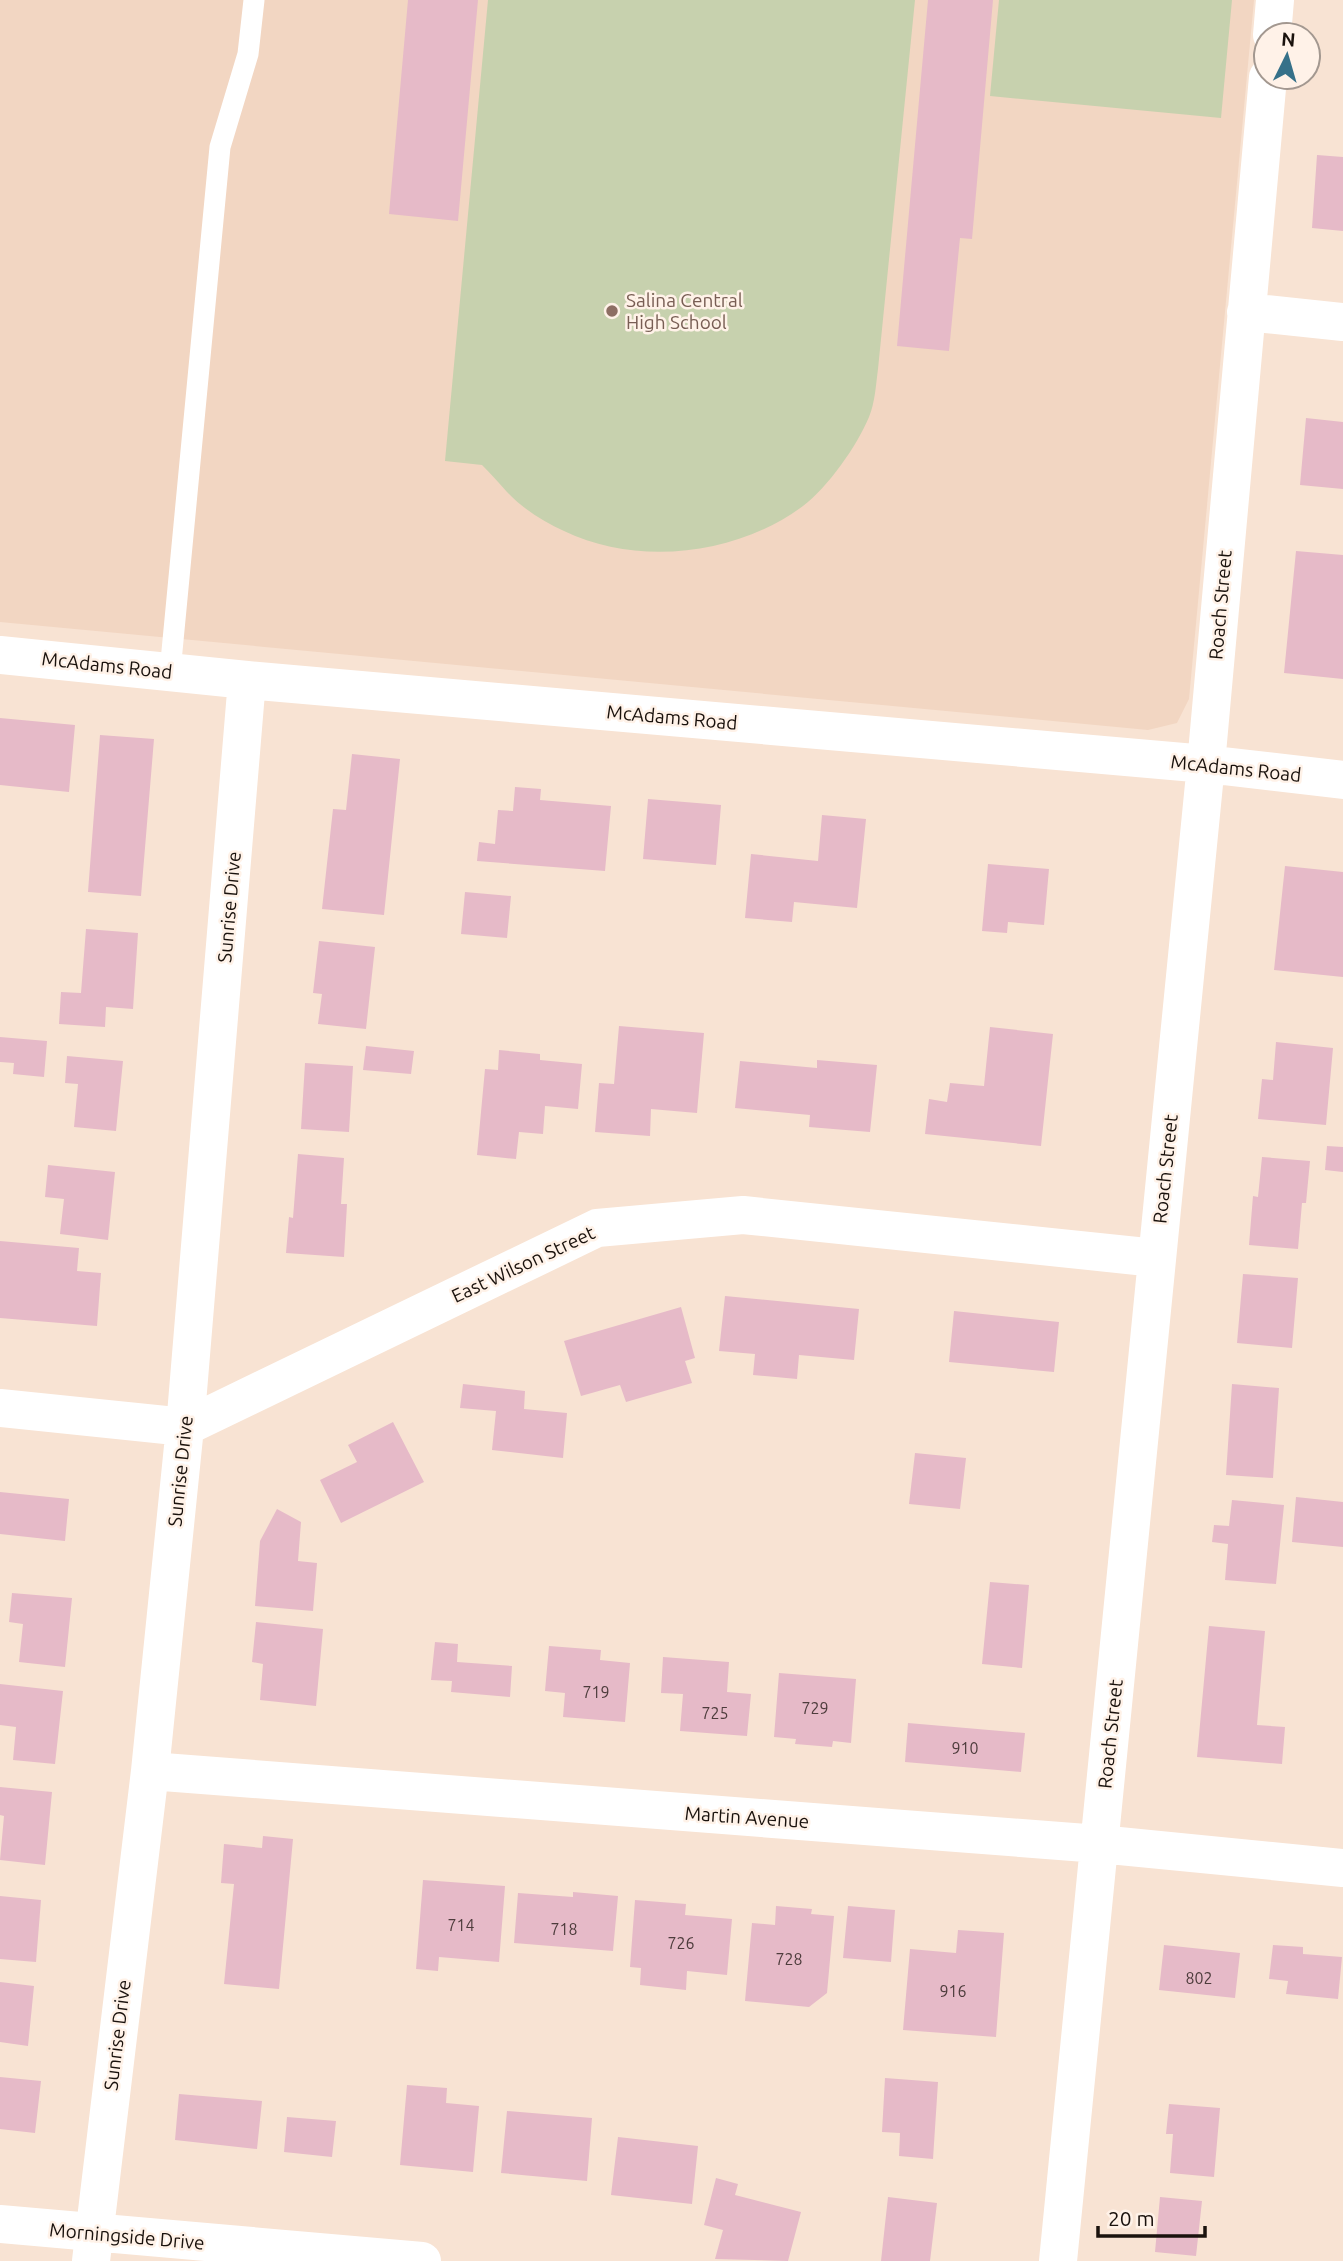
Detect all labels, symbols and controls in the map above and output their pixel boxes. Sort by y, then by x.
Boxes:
north arrow [1252,21,1322,91]
text: N [1280,27,1297,51]
place label: Salina Central High School [626,289,743,333]
marker: Salina Central High School [604,303,620,319]
street label: Roach Street [1204,549,1236,661]
street label: McAdams Road [41,647,173,683]
street label: McAdams Road [606,700,738,734]
street label: McAdams Road [1170,750,1302,786]
street label: Sunrise Drive [213,851,245,963]
street label: Roach Street [1148,1113,1182,1225]
street label: East Wilson Street [448,1221,599,1307]
street label: Sunrise Drive [163,1414,197,1528]
street label: Roach Street [1093,1678,1127,1790]
house number: 719 [582,1683,610,1701]
house number: 729 [801,1699,829,1717]
house number: 725 [701,1704,729,1722]
house number: 910 [951,1739,979,1757]
street label: Martin Avenue [684,1802,810,1832]
house number: 714 [447,1916,475,1934]
house number: 718 [550,1920,578,1938]
house number: 726 [667,1934,695,1952]
house number: 728 [775,1950,803,1968]
house number: 802 [1185,1969,1213,1987]
street label: Sunrise Drive [99,1978,135,2092]
house number: 916 [939,1982,967,2000]
scale bar [1098,2194,1205,2238]
text: 20 m [1108,2206,1155,2230]
street label: Morningside Drive [48,2218,206,2254]

